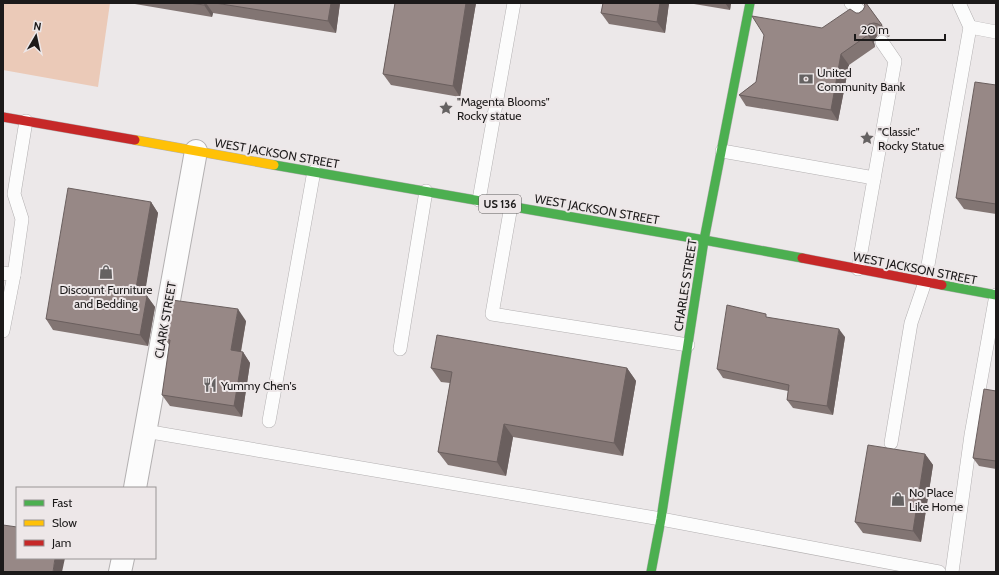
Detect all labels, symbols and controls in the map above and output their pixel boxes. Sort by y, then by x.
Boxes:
north arrow [16,16,56,56]
scale bar [855,16,945,42]
text: N [33,19,43,34]
text: 20 m [861,22,889,37]
place label: United Community Bank [817,65,906,94]
bank icon: United Community Bank [798,71,814,87]
place label: "Magenta Blooms" Rocky statue [457,94,550,123]
place icon: "Magenta Blooms" Rocky statue [438,100,454,116]
place label: "Classic" Rocky Statue [878,124,944,153]
place icon: "Classic" Rocky Statue [859,130,875,146]
street label: WEST JACKSON STREET [214,135,341,171]
street label: WEST JACKSON STREET [534,191,661,227]
road number: US 136 [479,195,521,213]
street label: CHARLES STREET [670,237,700,332]
street label: WEST JACKSON STREET [852,249,979,288]
shop icon: Discount Furniture and Bedding [98,264,114,280]
street label: CLARK STREET [151,280,179,360]
place label: Discount Furniture and Bedding [59,282,153,311]
restaurant icon: Yummy Chen's [202,377,218,393]
place label: Yummy Chen's [220,378,296,393]
place label: No Place Like Home [909,485,963,514]
legend [16,487,156,559]
shop icon: No Place Like Home [890,491,906,507]
text: Fast [52,495,72,510]
text: Slow [52,515,77,530]
text: Jam [51,535,71,550]

